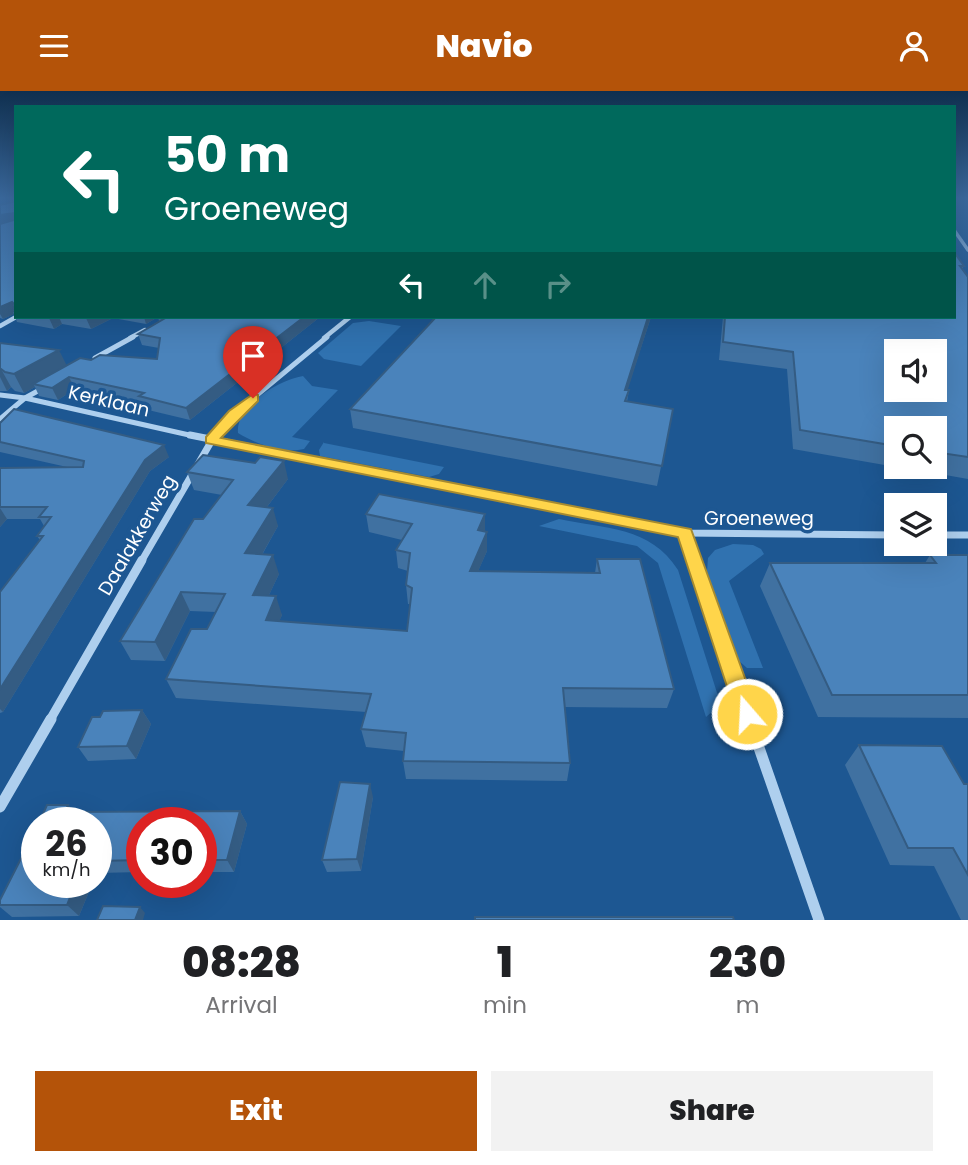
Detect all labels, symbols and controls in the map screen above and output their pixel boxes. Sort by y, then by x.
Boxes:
text: Navio [435,23,533,68]
icon: menu [35,27,73,65]
icon: person [895,27,933,65]
text: 50 m [164,121,290,189]
icon: left [49,133,140,224]
text: Groeneweg [164,186,349,231]
icon: left [393,266,431,304]
icon: ahead [466,266,504,304]
icon: right [539,266,577,304]
pin [223,326,283,398]
icon: arrive [234,337,272,375]
map controls [884,339,947,556]
button: sound [884,339,947,402]
street label: Kerklaan [66,379,152,423]
button: search [884,416,947,479]
street label: Daalakkerweg [91,470,183,600]
button: layers [884,493,947,556]
street label: Groeneweg [704,505,814,532]
position arrow [710,677,784,751]
speed limit sign: 30 [126,807,217,898]
text: 26 [45,819,88,868]
text: km/h [43,857,90,882]
text: 08:28 [182,933,301,992]
text: 1 [497,933,513,992]
text: 230 [709,933,786,992]
text: Arrival [205,989,278,1021]
text: min [483,989,527,1021]
text: m [736,989,759,1021]
button: Exit [35,1071,477,1151]
button: Share [491,1071,933,1151]

